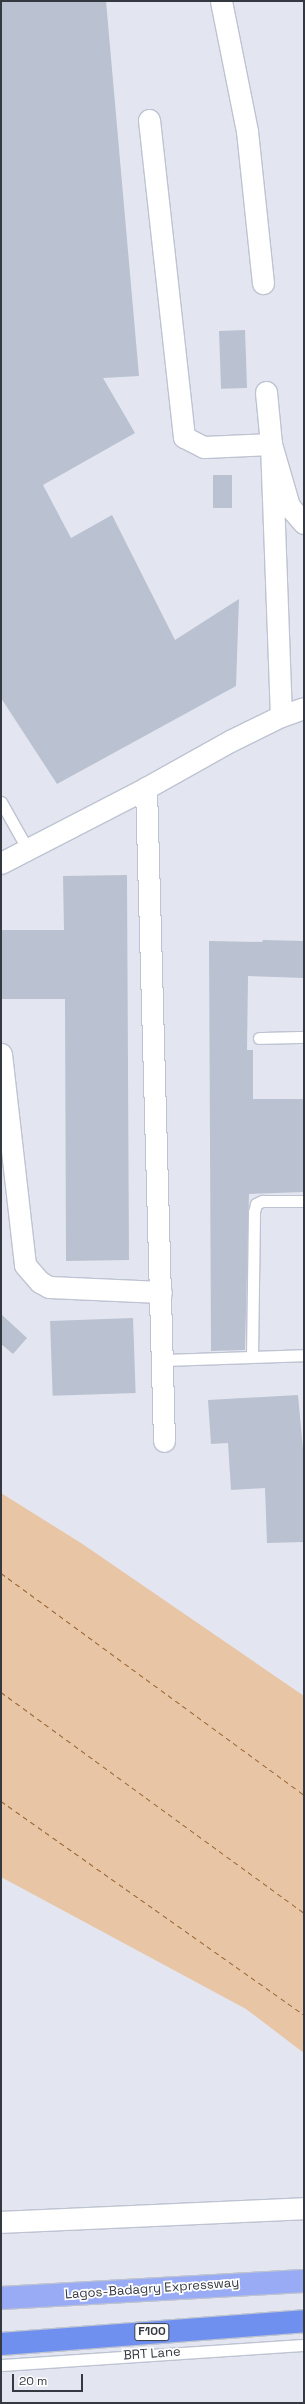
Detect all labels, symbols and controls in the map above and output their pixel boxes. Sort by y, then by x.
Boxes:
street label: Lagos-Badagry Expressway [64,2275,240,2303]
road number: F100 [134,2322,170,2342]
street label: BRT Lane [123,2344,181,2364]
scale bar [14,2366,85,2392]
text: 20 m [19,2373,47,2389]

